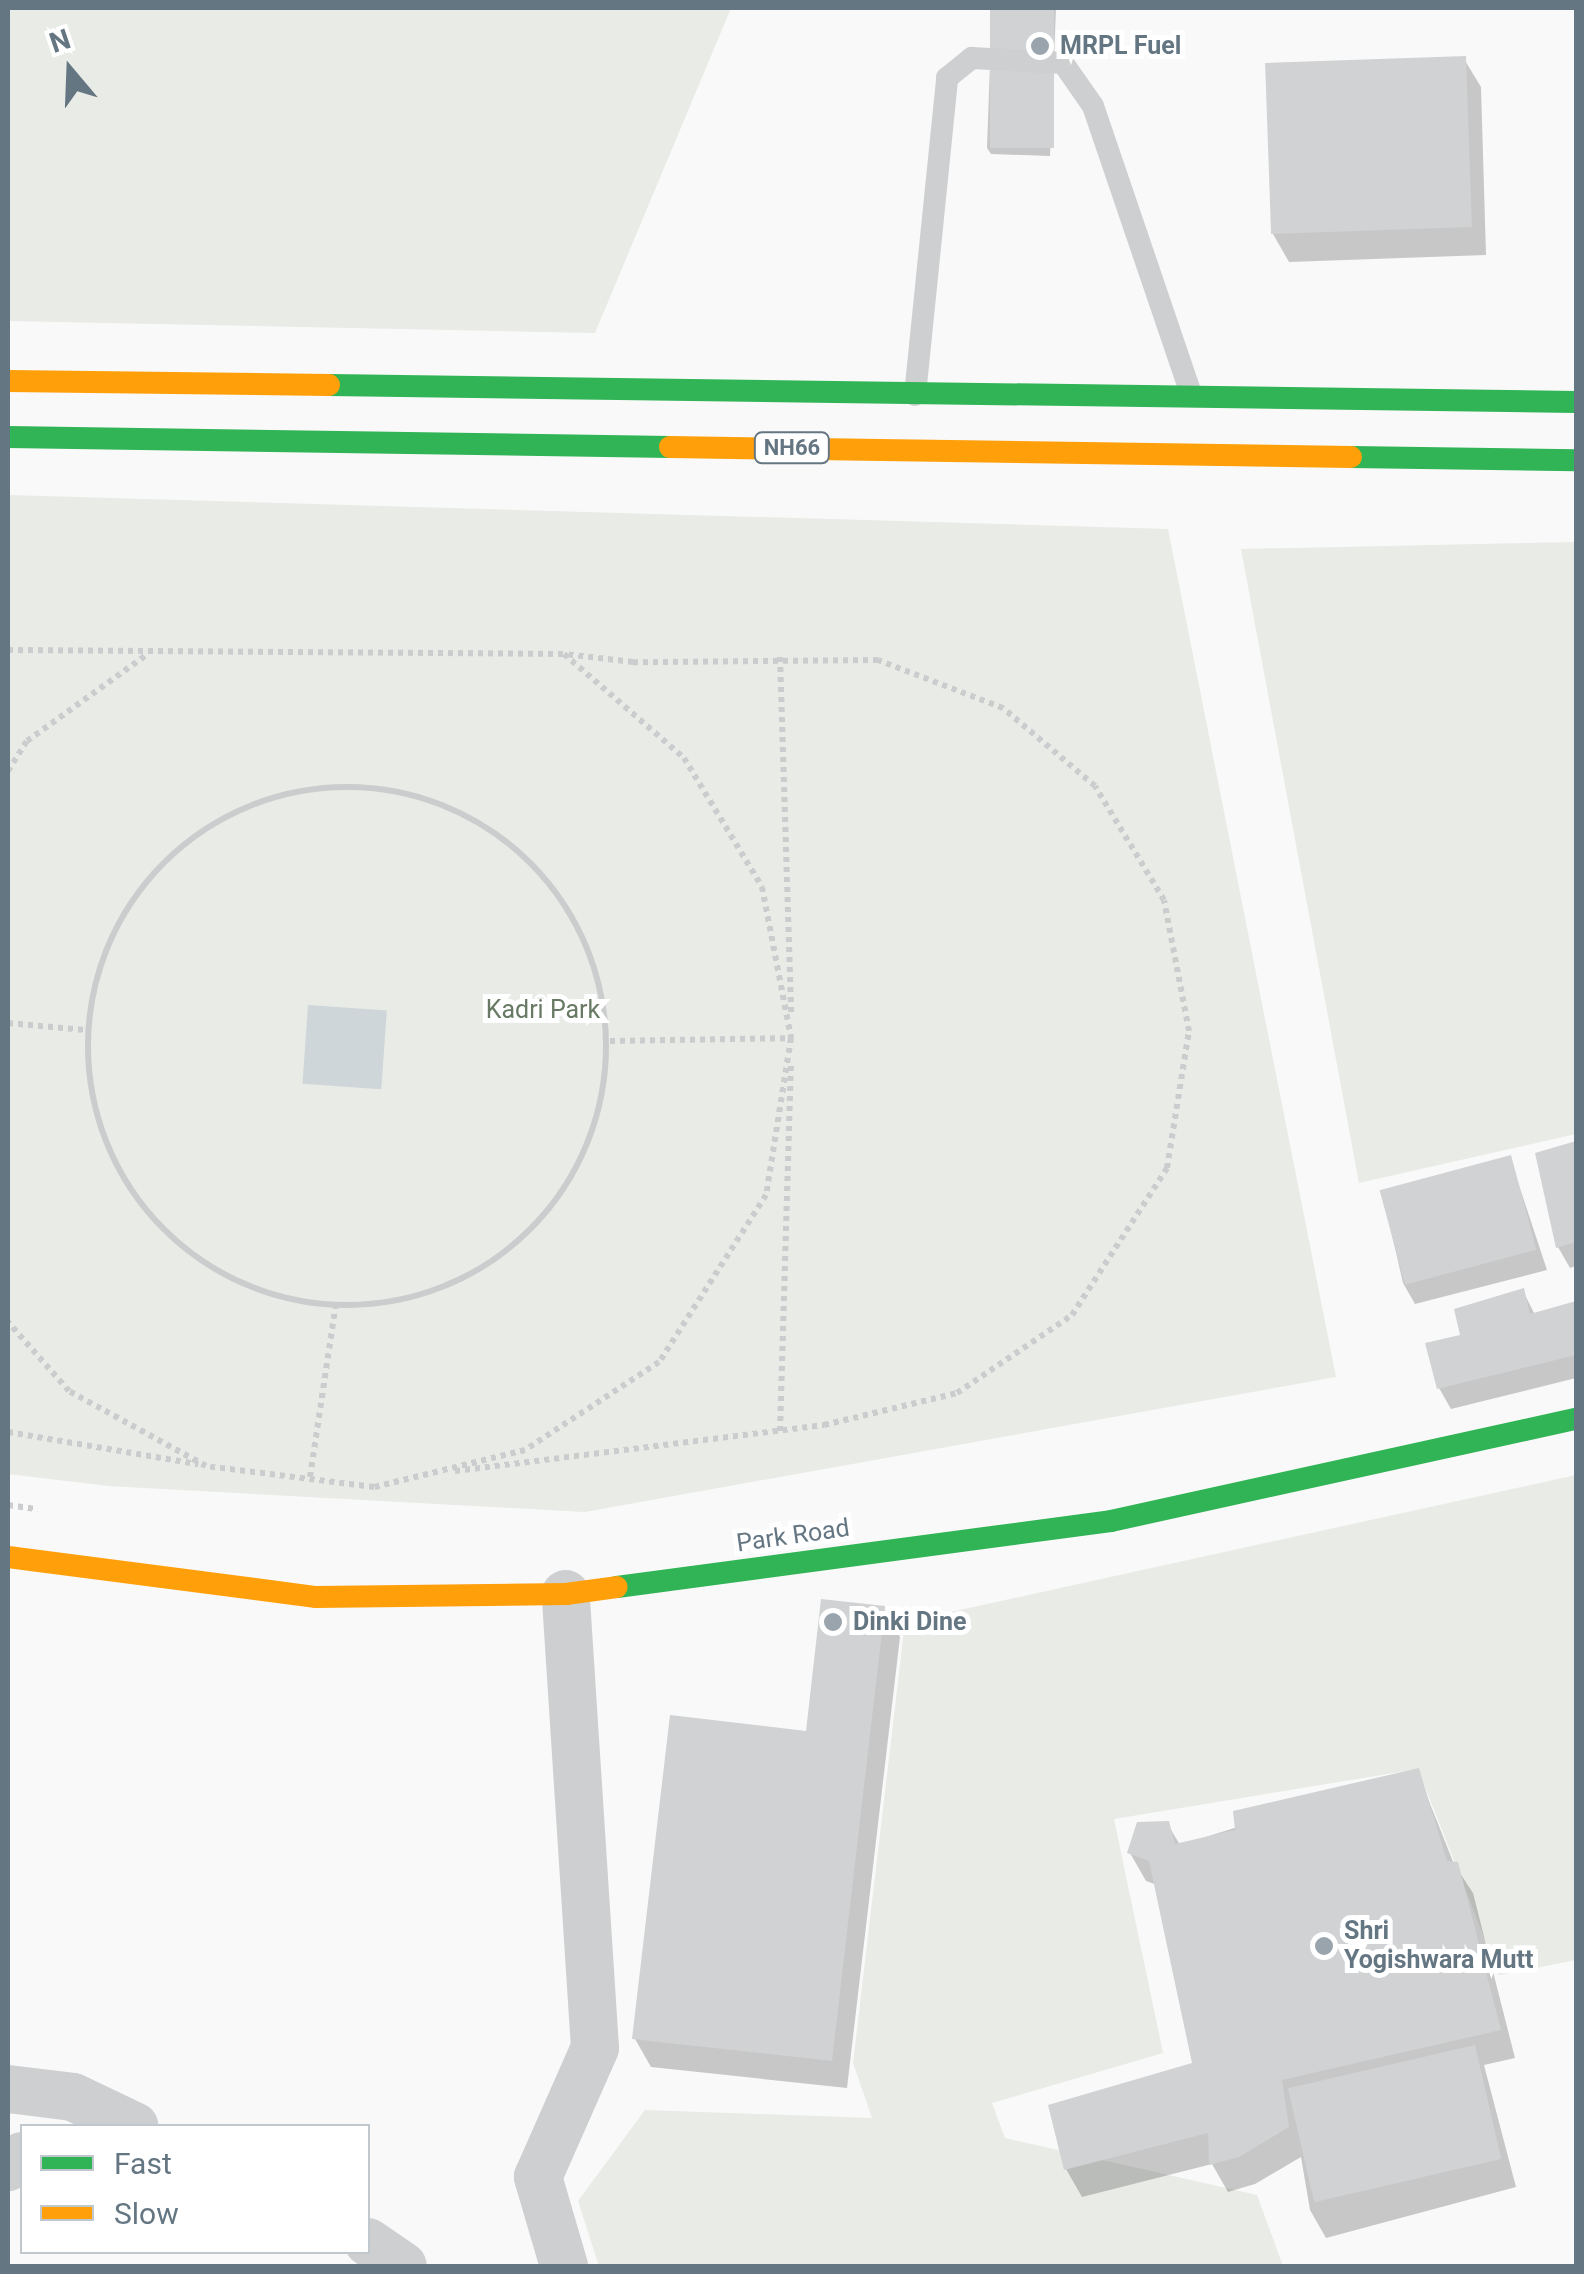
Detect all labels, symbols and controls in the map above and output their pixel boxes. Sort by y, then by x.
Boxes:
north arrow [20,20,120,120]
text: N [45,22,75,60]
place label: MRPL Fuel [1060,31,1181,61]
marker: MRPL Fuel [1029,35,1051,57]
road number: NH66 [752,431,832,465]
park label: Kadri Park [486,995,600,1025]
street label: Park Road [734,1513,852,1559]
place label: Dinki Dine [853,1607,966,1637]
marker: Dinki Dine [822,1611,844,1633]
place label: Shri Yogishwara Mutt [1344,1917,1533,1976]
marker: Shri Yogishwara Mutt [1313,1935,1335,1957]
legend [20,2124,370,2254]
text: Fast [114,2146,172,2181]
text: Slow [114,2196,179,2231]

